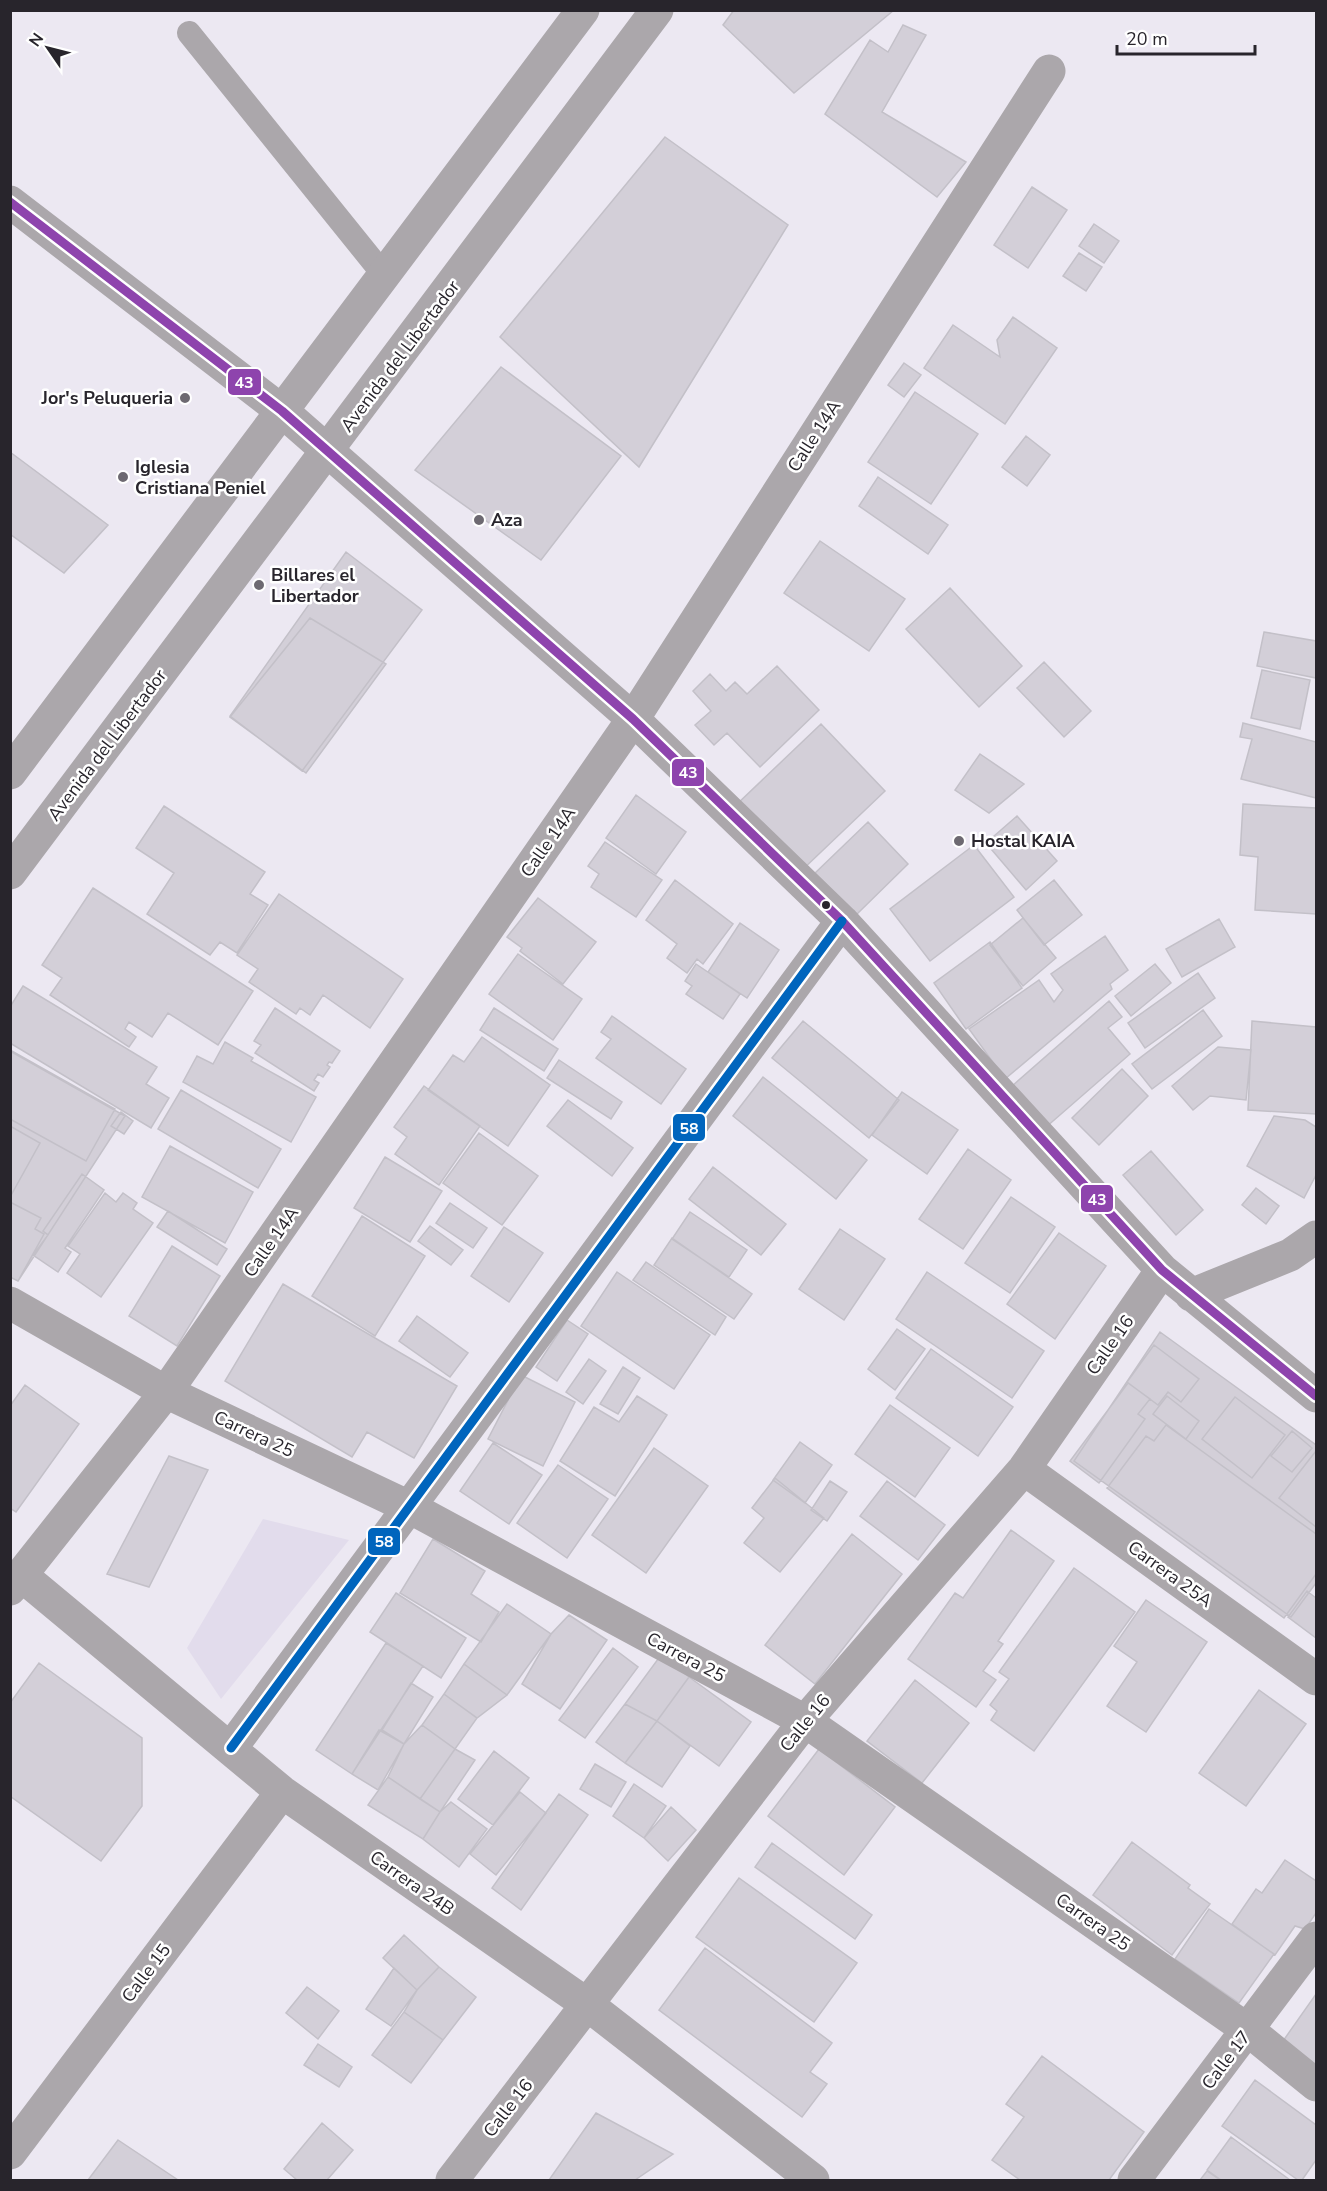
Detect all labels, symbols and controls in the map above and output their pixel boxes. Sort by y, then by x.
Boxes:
north arrow [18,18,78,78]
scale bar [1117,18,1255,56]
text: 20 m [1126,27,1168,51]
text: N [24,29,49,51]
street label: Avenida del Libertador [335,275,465,437]
line badge: 43 [227,368,262,396]
text: 43 [234,372,254,394]
place label: Jor's Peluqueria [41,386,173,410]
marker: Jor's Peluqueria [178,391,192,405]
street label: Calle 14A [782,396,846,476]
place label: Iglesia Cristiana Peniel [135,455,266,500]
marker: Iglesia Cristiana Peniel [116,470,130,484]
place label: Aza [491,508,523,532]
marker: Aza [472,513,486,527]
place label: Billares el Libertador [271,563,359,608]
marker: Billares el Libertador [252,578,266,592]
street label: Avenida del Libertador [42,664,172,826]
line badge: 43 [671,758,705,787]
text: 43 [678,762,698,784]
street label: Calle 14A [515,802,581,882]
place label: Hostal KAIA [971,829,1075,853]
marker: Hostal KAIA [952,834,966,848]
unlabelled marker [820,899,832,911]
line badge: 58 [672,1113,706,1142]
text: 58 [679,1118,699,1140]
line badge: 43 [1080,1184,1114,1213]
text: 43 [1087,1189,1107,1211]
street label: Calle 14A [238,1202,304,1282]
street label: Calle 16 [1081,1310,1139,1380]
street label: Carrera 25 [210,1405,298,1463]
line badge: 58 [367,1527,401,1556]
text: 58 [374,1531,394,1553]
street label: Carrera 25A [1123,1535,1217,1613]
street label: Carrera 25 [642,1626,730,1688]
street label: Calle 16 [774,1689,836,1757]
street label: Carrera 24B [365,1845,459,1921]
street label: Carrera 25 [1051,1888,1135,1956]
street label: Calle 15 [116,1939,176,2007]
street label: Calle 17 [1196,2026,1256,2094]
street label: Calle 16 [478,2074,538,2142]

